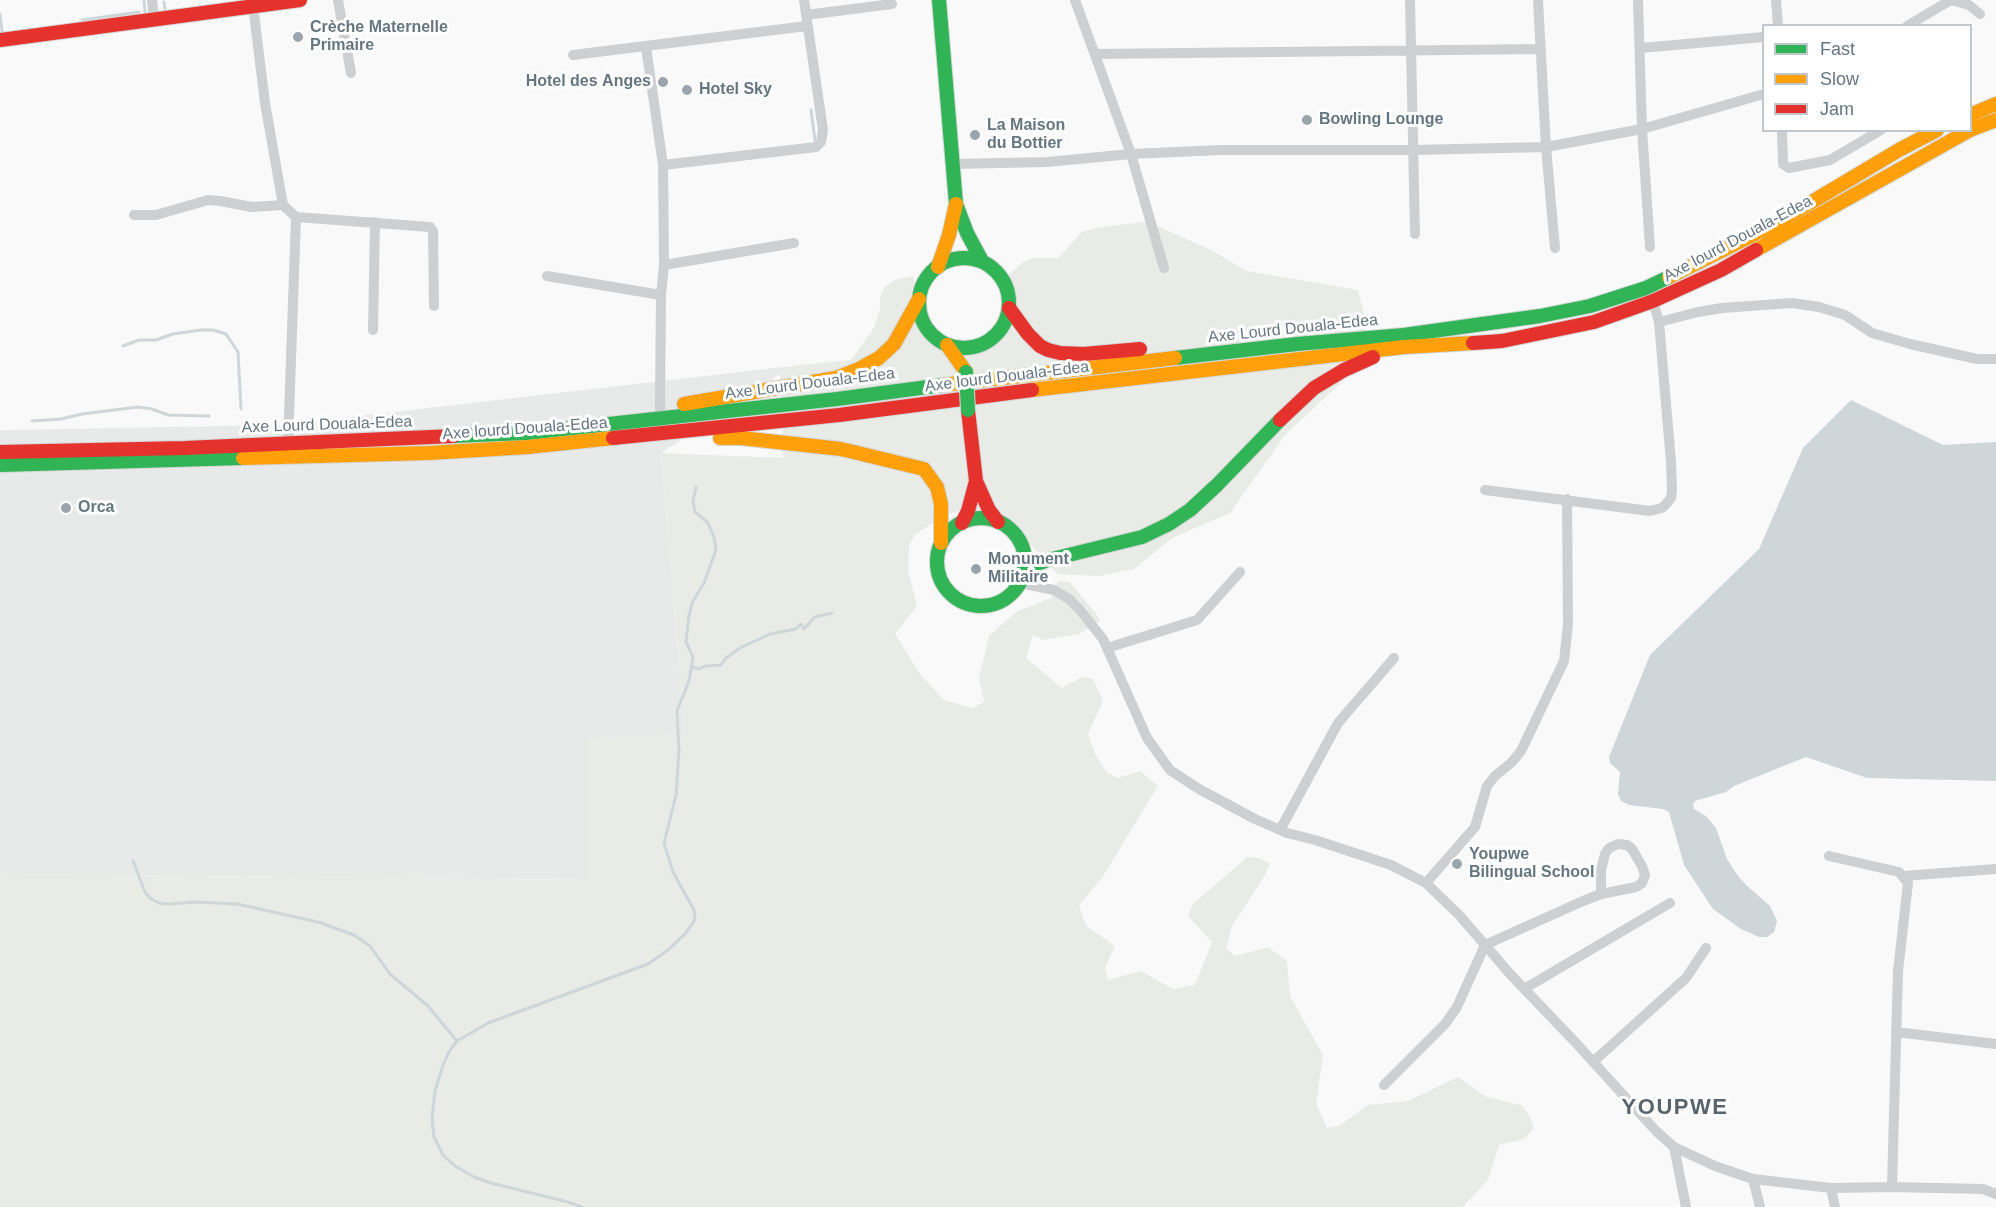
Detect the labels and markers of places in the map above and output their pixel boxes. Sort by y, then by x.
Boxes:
place label: Crèche Maternelle Primaire [310,18,448,56]
marker: Crèche Maternelle Primaire [291,30,305,44]
place label: Hotel des Anges [526,72,651,92]
marker: Hotel des Anges [656,75,670,89]
place label: Hotel Sky [699,80,772,100]
marker: Hotel Sky [680,83,694,97]
place label: Bowling Lounge [1319,110,1443,130]
marker: Bowling Lounge [1300,113,1314,127]
place label: La Maison du Bottier [987,116,1065,154]
marker: La Maison du Bottier [968,128,982,142]
place label: Orca [78,498,114,518]
marker: Orca [59,501,73,515]
place label: Monument Militaire [988,550,1069,588]
marker: Monument Militaire [969,562,983,576]
place label: Youpwe Bilingual School [1469,845,1594,883]
marker: Youpwe Bilingual School [1450,857,1464,871]

